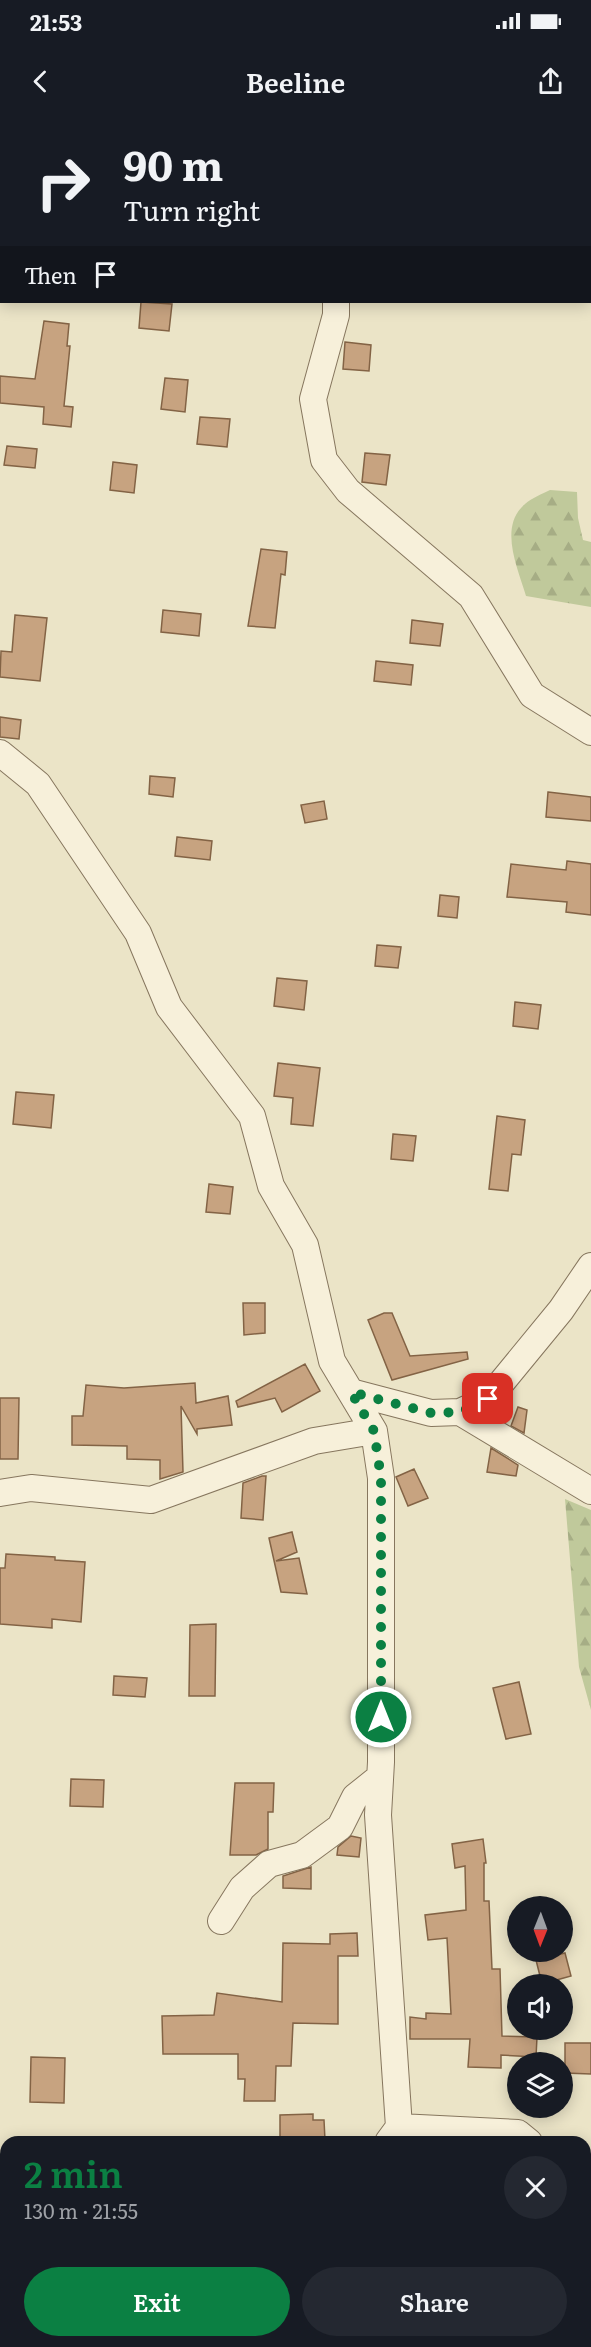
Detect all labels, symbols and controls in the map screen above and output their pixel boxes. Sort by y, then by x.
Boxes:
text: 21:53 [30,5,82,38]
text: Beeline [246,61,345,101]
icon: back [24,65,57,98]
icon: share [534,65,567,98]
text: 90 m [123,132,223,194]
icon: right [24,144,102,222]
text: Turn right [123,189,260,229]
text: Then [24,258,77,291]
icon: arrive [89,258,122,291]
pin [462,1373,513,1424]
icon: arrive [471,1382,504,1415]
position arrow [349,1685,413,1749]
north arrow [507,1896,573,1962]
map controls [507,1896,573,2118]
button: sound [507,1974,573,2040]
button: layers [507,2052,573,2118]
text: 2 min [24,2146,123,2199]
button: close [504,2156,567,2219]
text: 130 m · 21:55 [24,2195,138,2225]
button: Exit [24,2267,290,2336]
button: Share [302,2267,567,2336]

